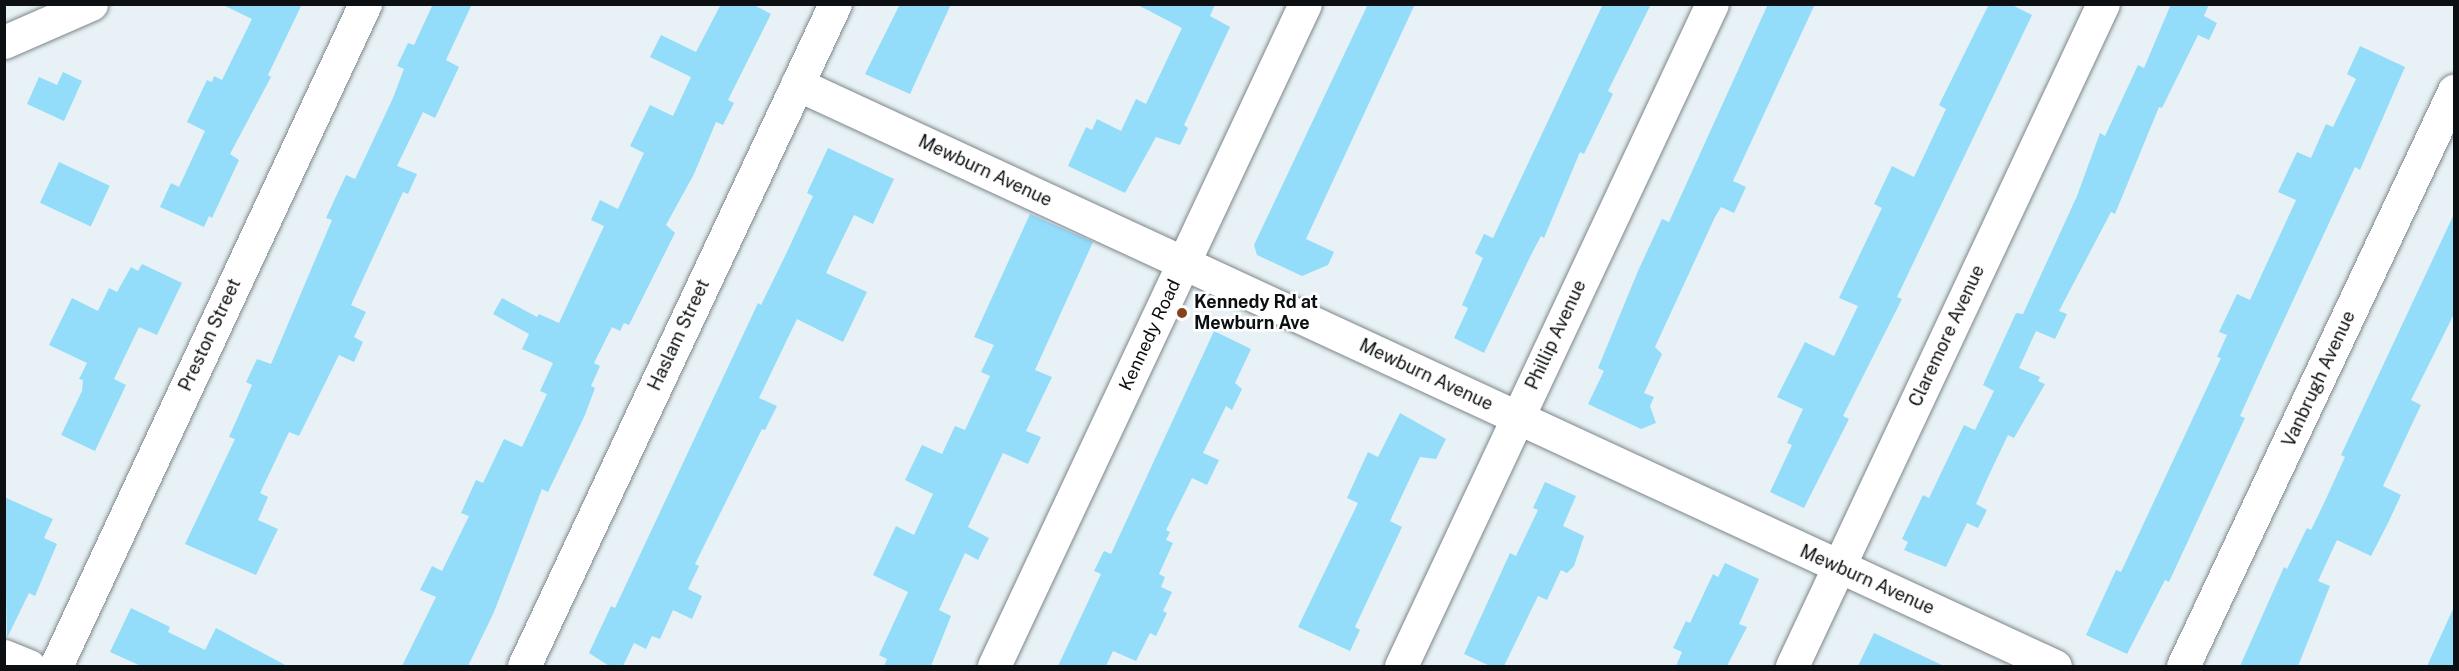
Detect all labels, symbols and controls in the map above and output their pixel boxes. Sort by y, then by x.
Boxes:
street label: Mewburn Avenue [915,131,1055,211]
street label: Claremore Avenue [1905,262,1989,410]
street label: Preston Street [175,275,245,395]
street label: Haslam Street [644,276,714,394]
street label: Kennedy Road [1115,276,1185,394]
street label: Phillip Avenue [1521,277,1591,393]
place label: Kennedy Rd at Mewburn Ave [1194,292,1318,334]
marker: Kennedy Rd at Mewburn Ave [1175,306,1189,320]
street label: Vanbrugh Avenue [2278,308,2360,450]
street label: Mewburn Avenue [1356,335,1496,415]
street label: Mewburn Avenue [1796,541,1938,619]

